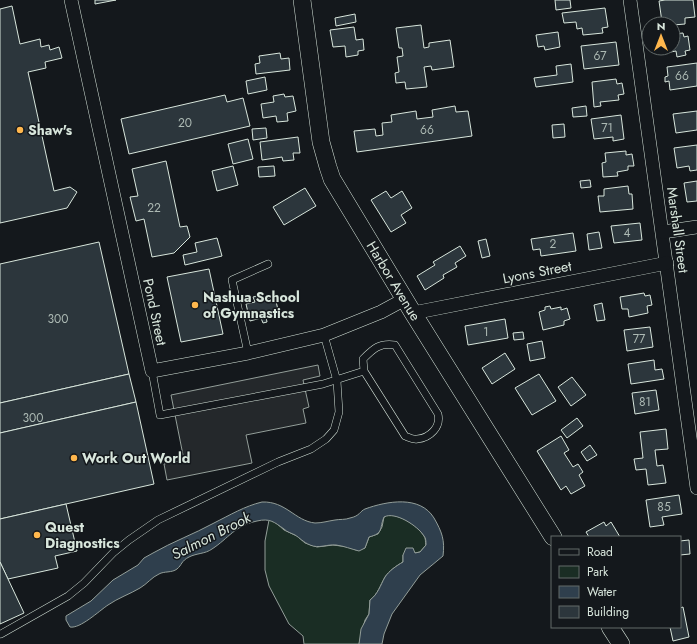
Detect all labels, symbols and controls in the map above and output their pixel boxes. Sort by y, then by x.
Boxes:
north arrow [641,16,681,56]
text: N [657,18,665,34]
house number: 67 [593,47,607,65]
house number: 66 [675,67,689,85]
house number: 20 [178,114,192,132]
house number: 71 [601,119,613,137]
place label: Shaw's [28,120,73,140]
house number: 66 [420,121,434,139]
marker: Shaw's [15,125,25,135]
street label: Marshall Street [662,186,694,275]
house number: 22 [147,199,161,217]
house number: 4 [624,224,631,242]
house number: 2 [550,235,557,253]
street label: Harbor Avenue [362,237,425,325]
street label: Lyons Street [501,255,574,288]
street label: Pond Street [138,277,172,348]
place label: Nashua School of Gymnastics [203,287,300,323]
marker: Nashua School of Gymnastics [190,300,200,310]
house number: 300 [48,310,68,328]
house number: 1 [483,323,489,341]
house number: 77 [633,330,646,348]
house number: 81 [639,393,651,411]
house number: 300 [23,409,43,427]
place label: Work Out World [82,448,191,468]
marker: Work Out World [69,453,79,463]
house number: 85 [657,498,671,516]
water label: Salmon Brook [168,506,255,565]
place label: Quest Diagnostics [45,517,120,553]
marker: Quest Diagnostics [32,530,42,540]
legend [551,536,681,628]
text: Road [587,543,613,561]
text: Park [587,563,609,581]
text: Water [587,583,618,601]
text: Building [587,603,629,621]

